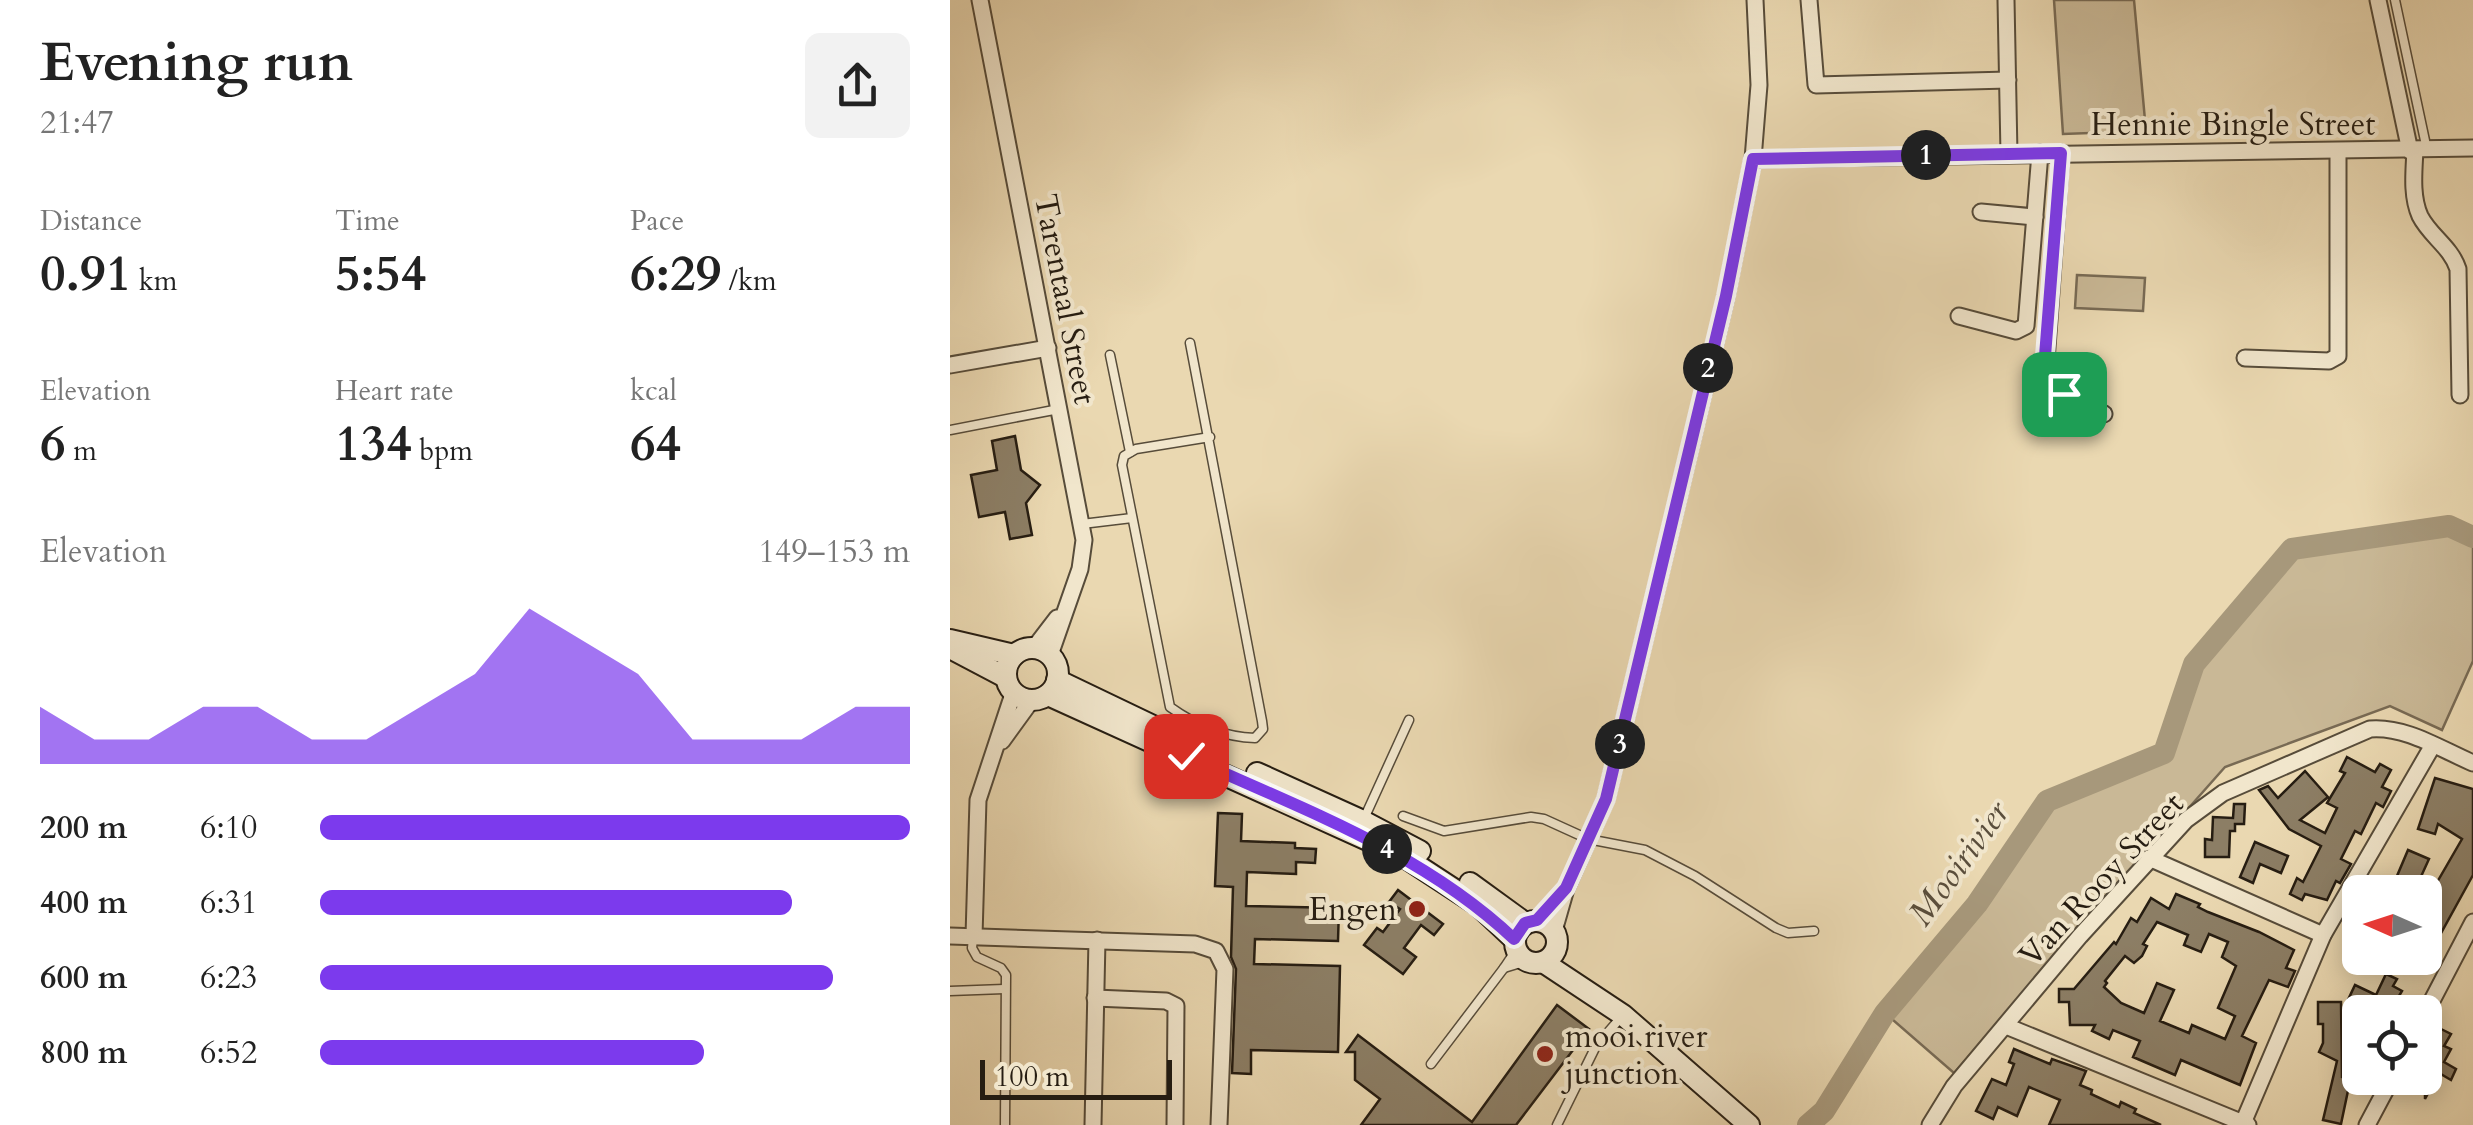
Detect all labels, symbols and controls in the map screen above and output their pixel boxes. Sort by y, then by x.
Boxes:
text: Evening run [40,26,353,100]
button: share [805,33,910,138]
text: 21:47 [40,101,114,145]
street label: Hennie Bingle Street [2091,103,2375,147]
pin: 1 [1901,130,1951,180]
text: 1 [1919,136,1933,174]
street label: Tarentaal Street [1023,190,1107,408]
text: Distance [40,202,142,240]
text: Time [335,202,400,240]
text: Pace [630,202,684,240]
text: 0.91 [40,240,131,308]
text: 5:54 [335,240,426,308]
text: 6:29 [630,240,721,308]
text: km [131,262,178,300]
text: /km [721,262,777,300]
pin: 2 [1683,343,1733,393]
text: 2 [1701,349,1715,387]
pin [2022,352,2107,437]
icon: arrive [2037,367,2092,422]
text: Elevation [40,372,151,410]
text: Heart rate [335,372,454,410]
text: kcal [630,372,677,410]
text: 6 [40,410,66,478]
text: 134 [335,410,412,478]
text: 64 [630,410,681,478]
text: m [66,432,97,470]
text: bpm [412,432,473,470]
text: Elevation [40,530,167,574]
text: 149–153 m [758,530,910,574]
pin [1144,714,1229,799]
pin: 3 [1595,719,1645,769]
text: 3 [1613,725,1627,763]
icon: check [1159,729,1214,784]
street label: Van Rooy Street [2009,783,2194,976]
water label: Mooirivier [1897,790,2021,936]
text: 200 m [40,806,127,850]
text: 6:10 [200,806,257,850]
pin: 4 [1362,824,1412,874]
text: 4 [1380,830,1394,868]
north arrow [2342,875,2442,975]
map controls [2342,875,2442,1095]
text: 400 m [40,881,127,925]
text: 6:31 [200,881,257,925]
place label: Engen [1308,888,1397,932]
marker: Engen [1406,898,1428,920]
text: 600 m [40,956,127,1000]
text: 6:23 [200,956,257,1000]
button: locate [2342,995,2442,1095]
place label: mooi river junction [1561,1015,1708,1096]
text: 800 m [40,1031,127,1075]
text: 6:52 [200,1031,257,1075]
marker: mooi river junction [1534,1043,1556,1065]
scale bar [980,1055,1172,1100]
text: 100 m [995,1058,1069,1096]

